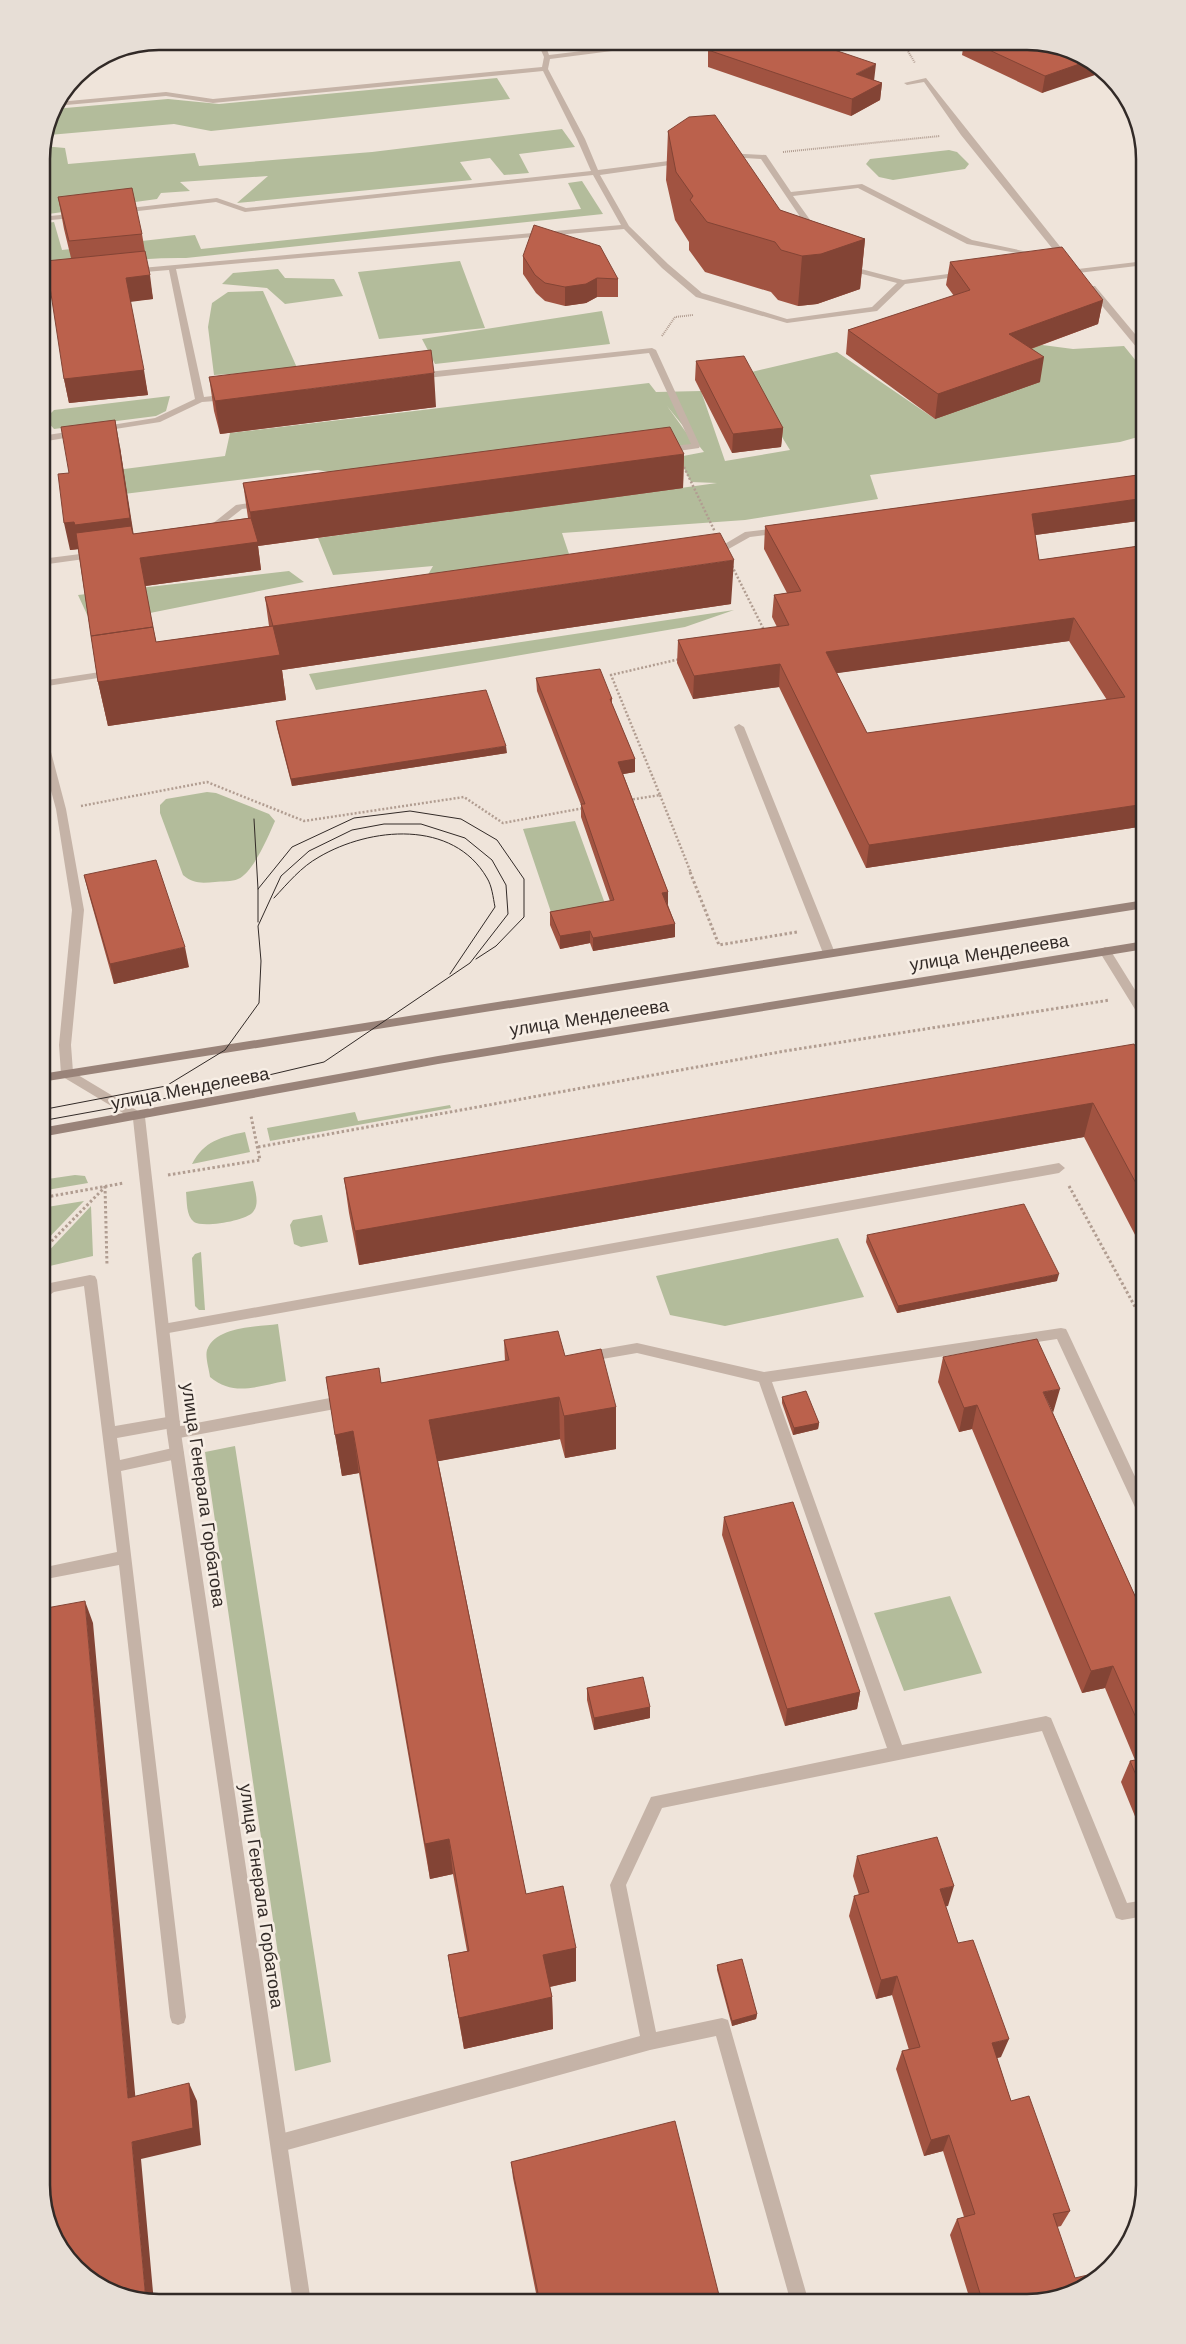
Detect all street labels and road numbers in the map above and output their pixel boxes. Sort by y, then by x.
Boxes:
street label: улица Менделеева [908,929,1071,975]
street label: улица Менделеева [508,994,671,1040]
street label: улица Менделеева [109,1062,272,1114]
street label: улица Генерала Горбатова [178,1381,230,1609]
street label: улица Генерала Горбатова [236,1782,288,2010]

